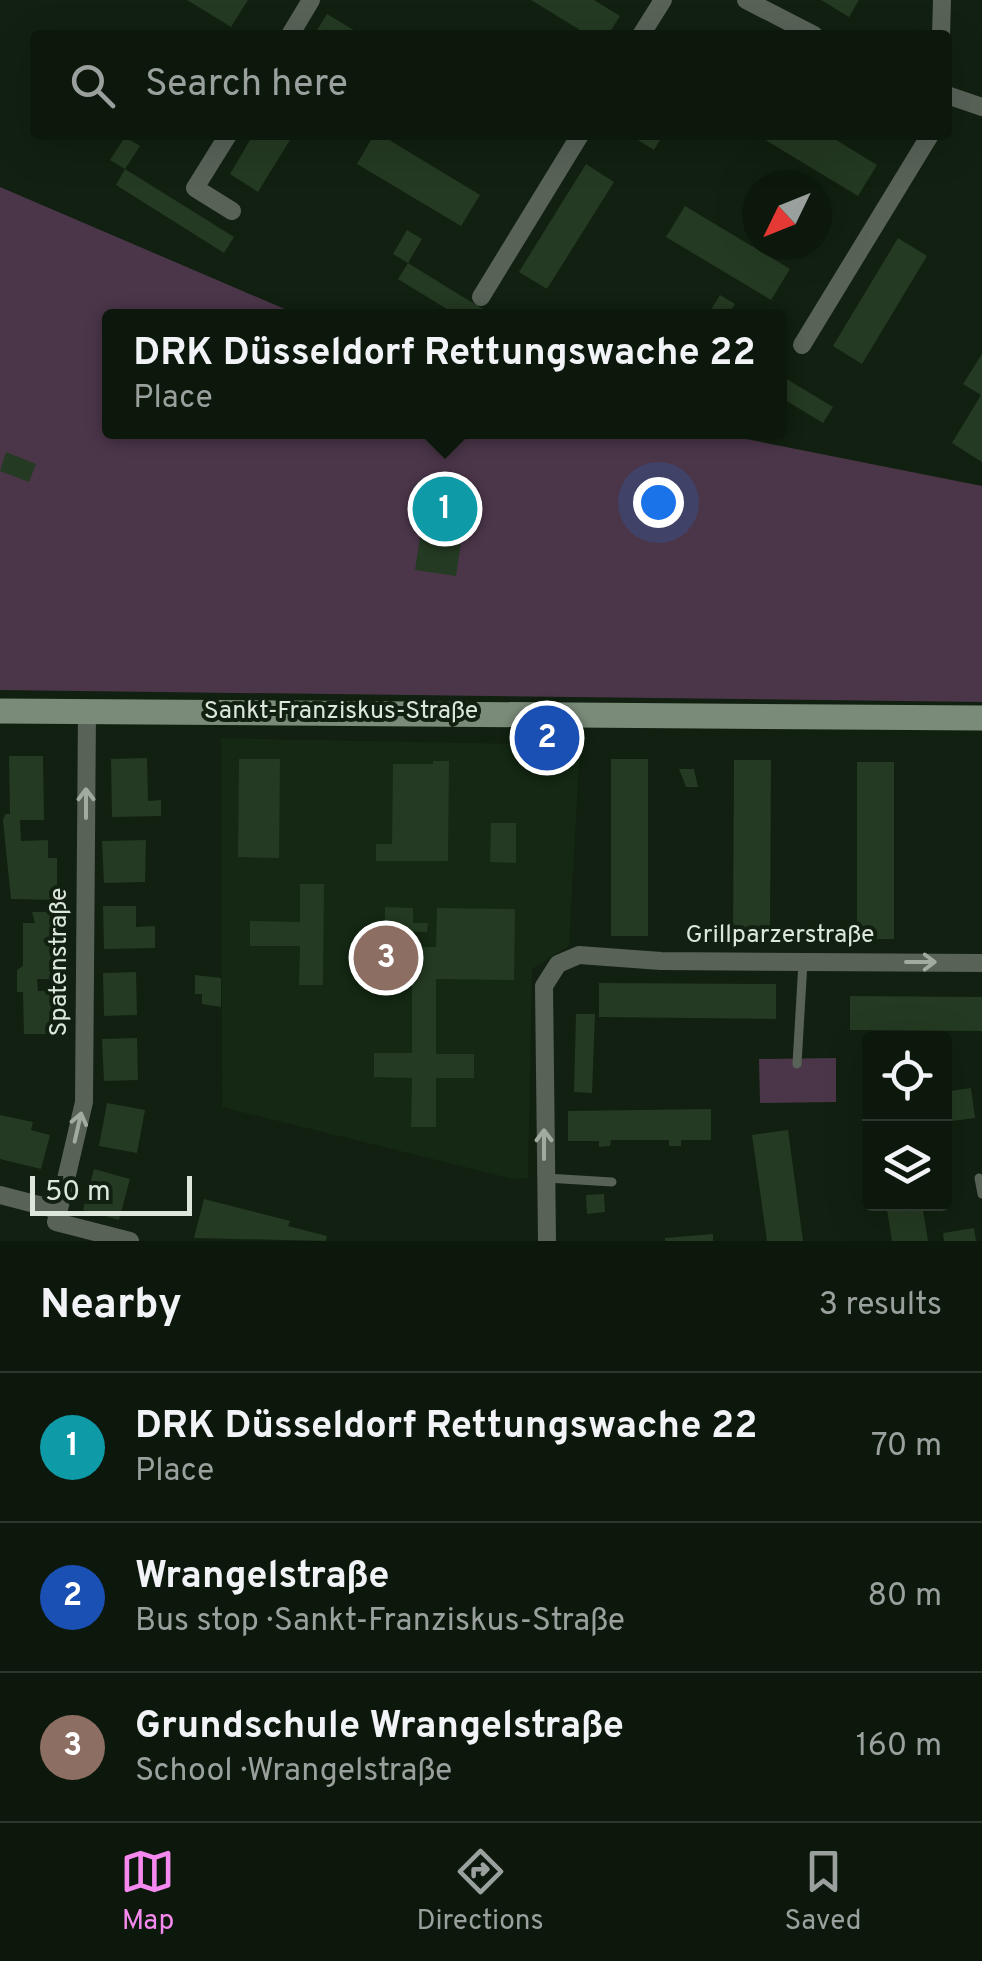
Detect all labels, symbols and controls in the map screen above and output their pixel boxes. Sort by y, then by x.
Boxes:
search box [30,30,952,140]
icon: search [65,58,120,113]
text: Search here [145,61,348,110]
north arrow [742,170,832,260]
popup [102,309,787,439]
text: DRK Düsseldorf Rettungswache 22 [133,330,756,379]
text: Place [133,379,213,419]
pin: 1 [412,472,478,546]
your location [633,477,684,528]
street label: Sankt-Franziskus-Straße [204,696,478,728]
pin: 2 [514,700,580,776]
one-way arrow [77,787,96,819]
street label: Spatenstraße [44,888,76,1036]
pin: 3 [354,920,418,996]
street label: Grillparzerstraße [686,920,874,952]
one-way arrow [904,952,936,972]
map controls [862,1031,952,1211]
button: locate [862,1031,952,1121]
one-way arrow [70,1112,88,1144]
button: layers [862,1121,952,1211]
one-way arrow [534,1128,554,1160]
scale bar [30,1171,192,1216]
text: 50 m [45,1175,111,1211]
text: Nearby [40,1280,182,1333]
text: 3 results [819,1286,942,1326]
text: DRK Düsseldorf Rettungswache 22 [135,1403,757,1452]
text: 1 [66,1427,79,1467]
text: 70 m [871,1427,942,1467]
text: Place [135,1452,214,1492]
text: Wrangelstraße [135,1553,389,1602]
text: 2 [63,1577,82,1617]
text: 80 m [868,1577,942,1617]
text: Bus stop · Sankt-Franziskus-Straße [135,1602,625,1642]
text: Grundschule Wrangelstraße [135,1703,624,1752]
text: 3 [63,1727,82,1767]
text: 160 m [856,1727,942,1767]
text: School · Wrangelstraße [135,1752,452,1792]
tab: Map [120,1844,175,1940]
tab: Directions [416,1844,544,1940]
tab: Saved [785,1844,862,1940]

